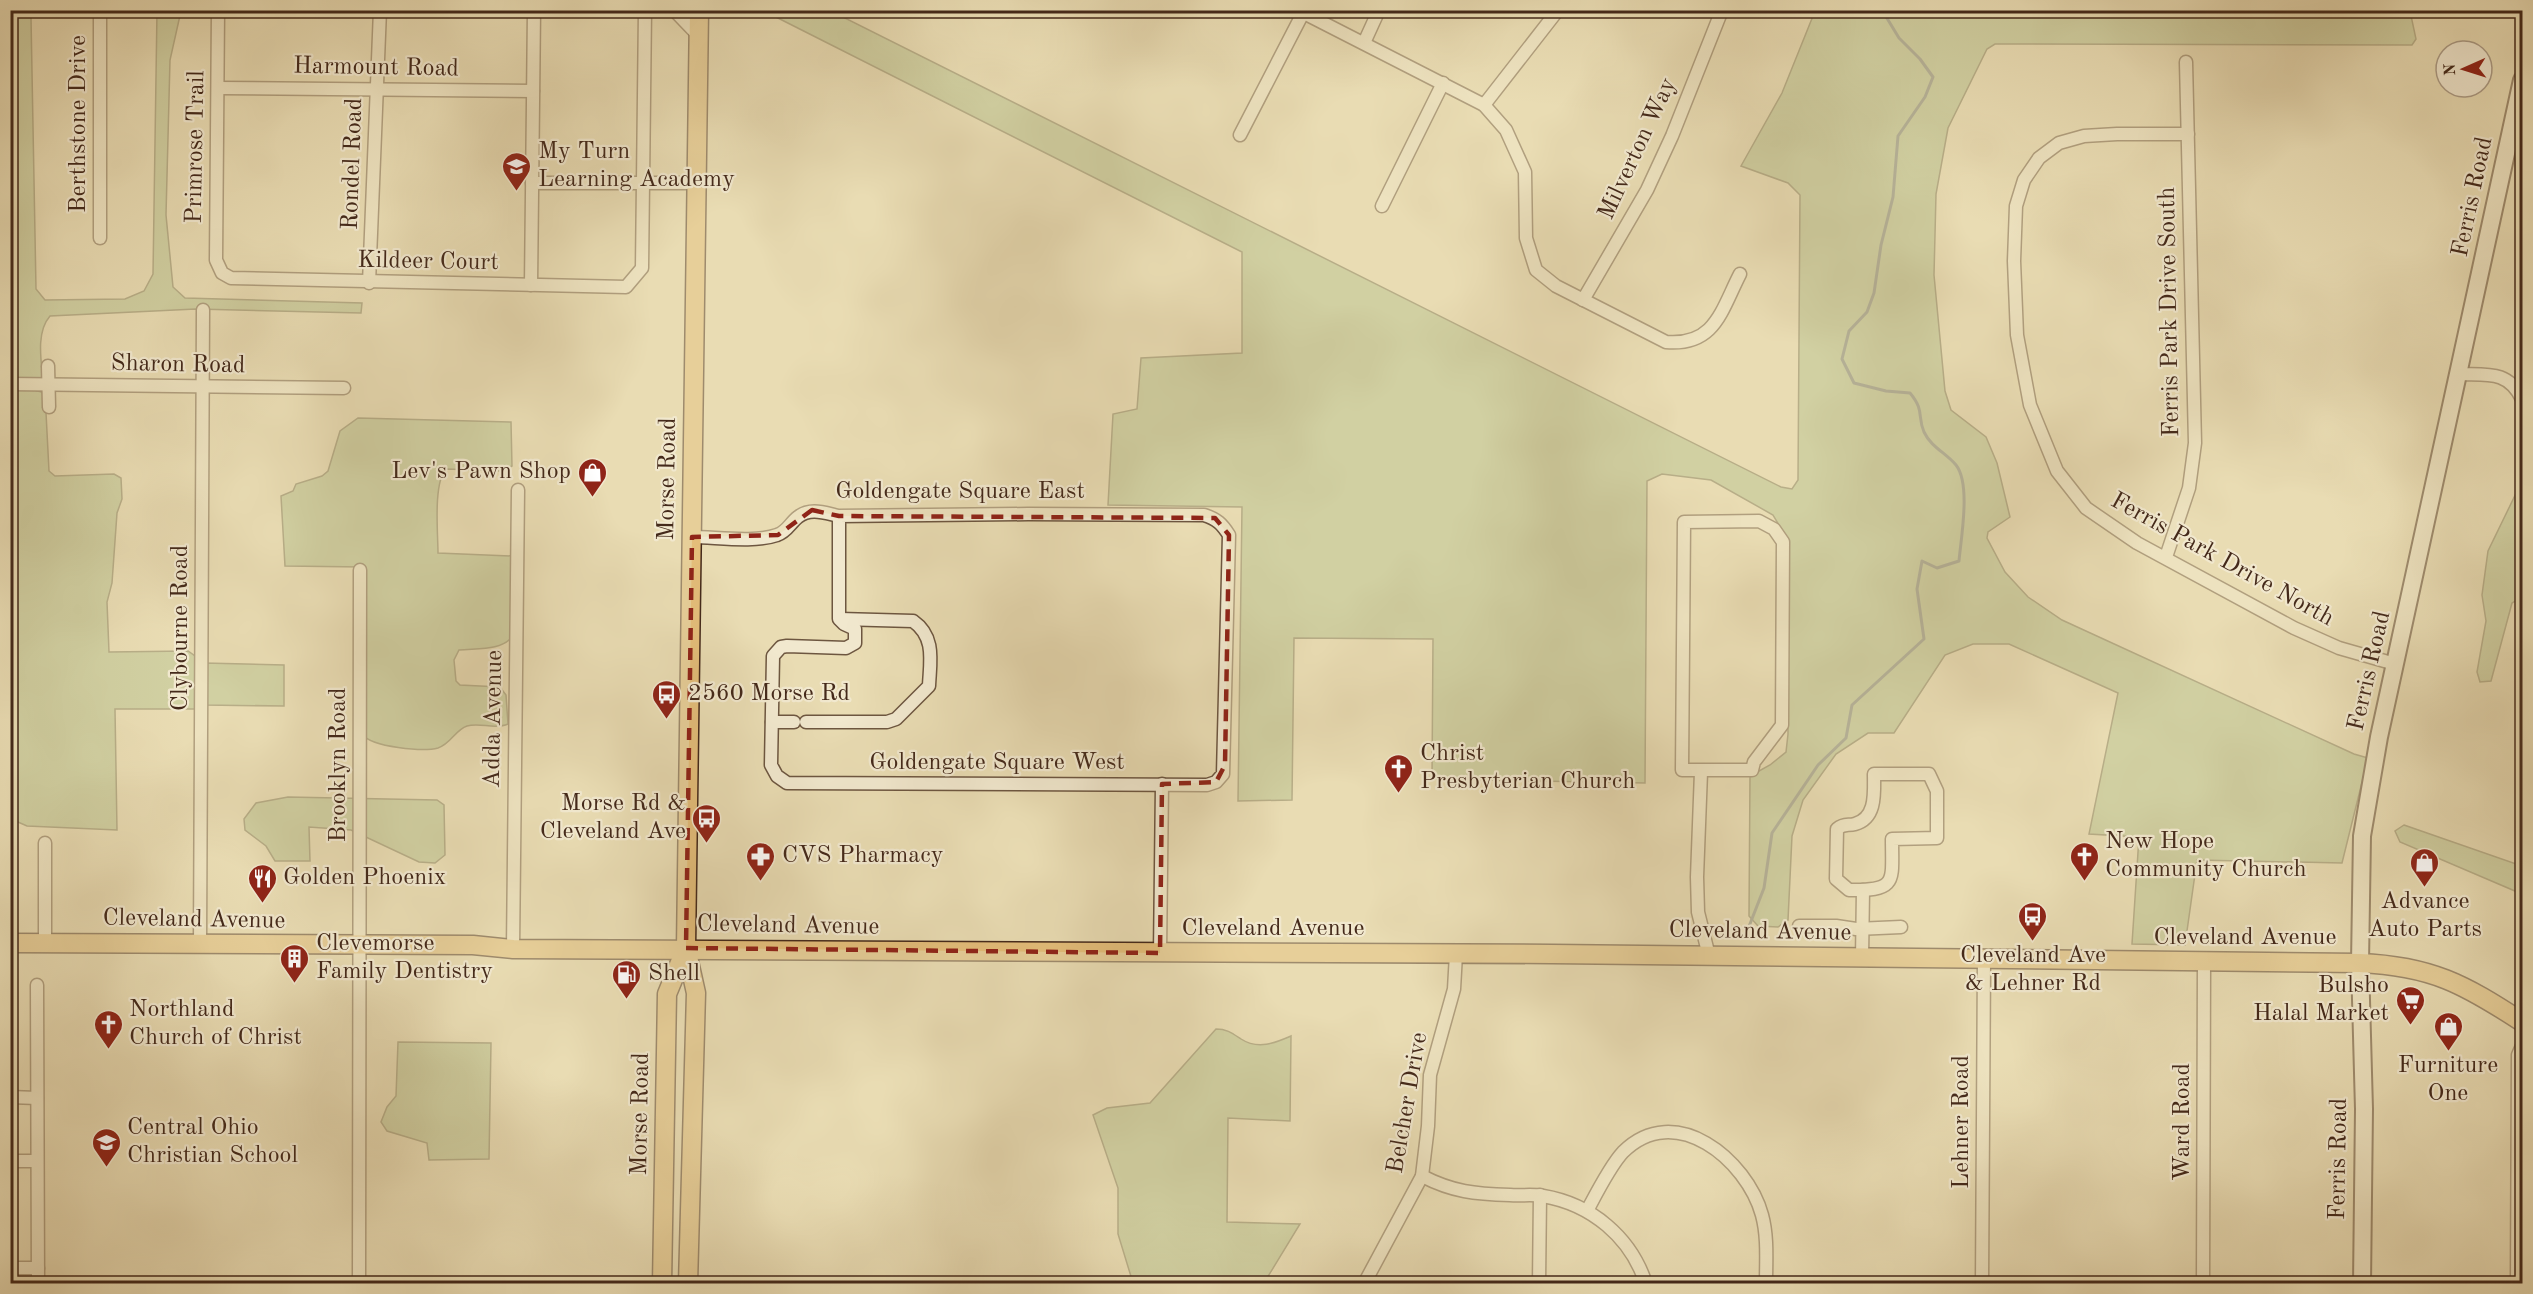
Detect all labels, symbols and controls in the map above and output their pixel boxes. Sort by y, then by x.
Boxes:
street label: Berthstone Drive [67,35,91,213]
north arrow [2434,39,2494,99]
street label: Harmount Road [293,55,459,81]
text: N [2443,62,2459,76]
street label: Primrose Trail [183,70,209,224]
street label: Milverton Way [1595,74,1681,224]
street label: Rondel Road [339,97,367,231]
street label: Ferris Road [2449,135,2497,259]
place label: My Turn Learning Academy [538,140,735,192]
school or university icon: My Turn Learning Academy [501,150,533,192]
street label: Ferris Park Drive South [2156,187,2184,437]
street label: Kildeer Court [357,249,499,275]
street label: Sharon Road [110,352,246,378]
street label: Morse Road [655,417,681,541]
shop icon: Lev's Pawn Shop [576,456,608,498]
place label: Lev's Pawn Shop [391,460,571,484]
street label: Goldengate Square East [835,480,1085,504]
street label: Ferris Park Drive North [2106,489,2338,631]
street label: Clybourne Road [169,545,193,711]
street label: Ferris Road [2345,609,2395,733]
street label: Adda Avenue [481,650,507,788]
bus stop icon: 2560 Morse Rd [651,678,683,720]
place label: 2560 Morse Rd [688,682,850,706]
street label: Brooklyn Road [327,687,351,843]
place label: Christ Presbyterian Church [1420,742,1635,794]
street label: Goldengate Square West [869,751,1125,775]
church icon: Christ Presbyterian Church [1383,752,1415,794]
place label: Morse Rd & Cleveland Ave [540,792,686,844]
bus stop icon: Morse Rd & Cleveland Ave [691,802,723,844]
place label: New Hope Community Church [2105,830,2307,882]
pharmacy icon: CVS Pharmacy [745,840,777,882]
church icon: New Hope Community Church [2068,840,2100,882]
place label: CVS Pharmacy [782,844,944,868]
shop icon: Advance Auto Parts [2409,846,2441,888]
restaurant icon: Golden Phoenix [246,862,278,904]
place label: Golden Phoenix [283,866,446,890]
place label: Advance Auto Parts [2368,890,2482,942]
bus stop icon: Cleveland Ave & Lehner Rd [2017,900,2049,942]
street label: Cleveland Avenue [102,906,286,934]
street label: Cleveland Avenue [696,912,880,940]
street label: Cleveland Avenue [1182,917,1364,941]
street label: Cleveland Avenue [1668,918,1852,946]
street label: Cleveland Avenue [2154,926,2336,950]
place label: Clevemorse Family Dentistry [316,932,493,984]
building icon: Clevemorse Family Dentistry [279,942,311,984]
place label: Cleveland Ave & Lehner Rd [1960,944,2106,996]
fuel station icon: Shell [611,958,643,1000]
place label: Shell [648,962,700,986]
place label: Bulsho Halal Market [2253,974,2389,1026]
supermarket icon: Bulsho Halal Market [2394,984,2426,1026]
place label: Northland Church of Christ [129,998,302,1050]
church icon: Northland Church of Christ [92,1008,124,1050]
shop icon: Furniture One [2432,1010,2464,1052]
street label: Belcher Drive [1384,1031,1432,1175]
street label: Morse Road [628,1052,654,1176]
place label: Furniture One [2398,1054,2498,1106]
street label: Lehner Road [1950,1055,1974,1189]
street label: Ward Road [2171,1063,2195,1181]
street label: Ferris Road [2326,1098,2352,1220]
place label: Central Ohio Christian School [127,1116,298,1168]
school or university icon: Central Ohio Christian School [90,1126,122,1168]

